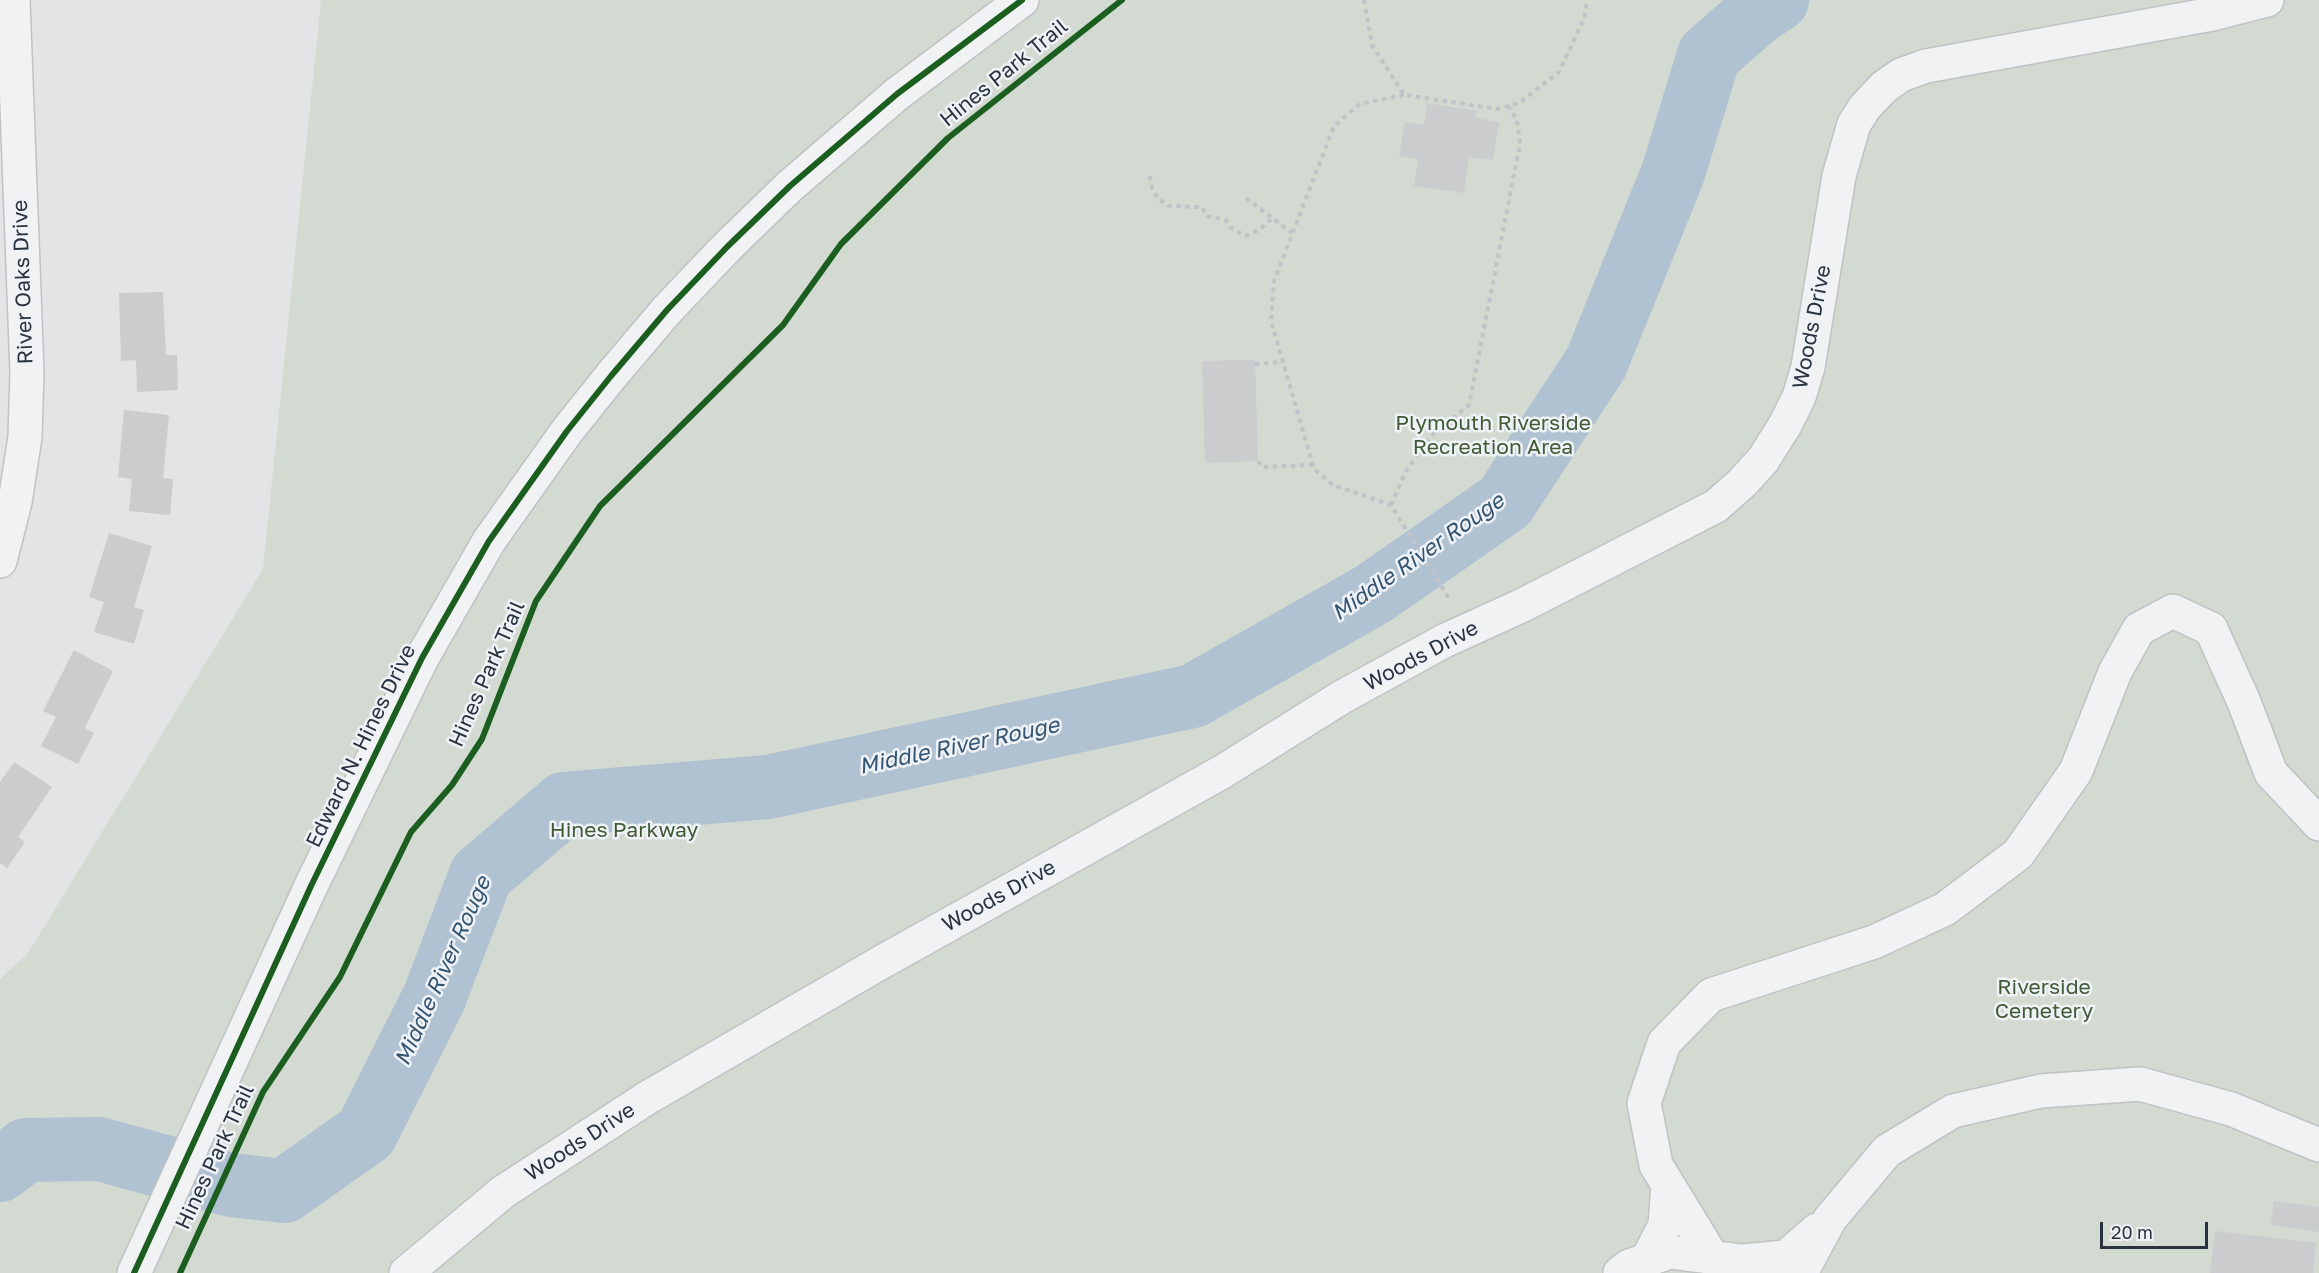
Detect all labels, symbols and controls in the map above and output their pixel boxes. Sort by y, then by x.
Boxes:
street label: Hines Park Trail [935,14,1073,132]
street label: River Oaks Drive [8,199,38,365]
street label: Woods Drive [1788,263,1836,391]
park label: Plymouth Riverside Recreation Area [1395,410,1591,460]
water label: Middle River Rouge [1327,488,1509,626]
street label: Hines Park Trail [444,597,530,751]
street label: Woods Drive [1360,615,1482,697]
street label: Edward N. Hines Drive [301,640,421,852]
water label: Middle River Rouge [856,712,1062,780]
park label: Hines Parkway [550,817,698,843]
street label: Woods Drive [938,854,1060,938]
water label: Middle River Rouge [389,872,497,1070]
park label: Riverside Cemetery [1995,974,2093,1024]
street label: Hines Park Trail [170,1080,260,1234]
street label: Woods Drive [520,1097,640,1187]
scale bar [2103,1210,2211,1248]
text: 20 m [2111,1221,2153,1243]

